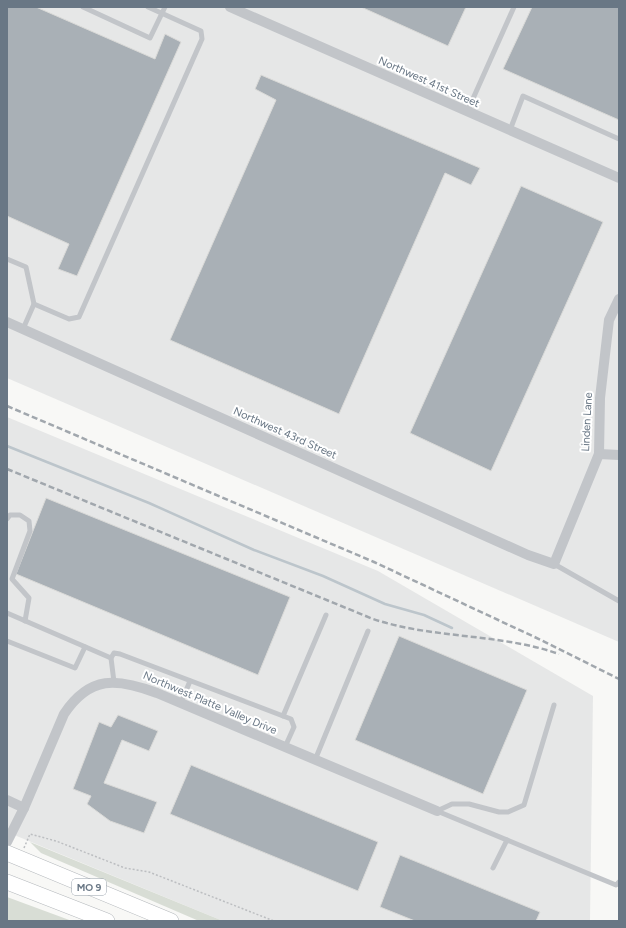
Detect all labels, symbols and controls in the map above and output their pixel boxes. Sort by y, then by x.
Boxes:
street label: Northwest 41st Street [376,54,482,110]
street label: Linden Lane [579,392,595,452]
street label: Northwest 43rd Street [231,404,339,462]
street label: Northwest Platte Valley Drive [141,669,279,737]
road number: MO 9 [72,879,106,895]

